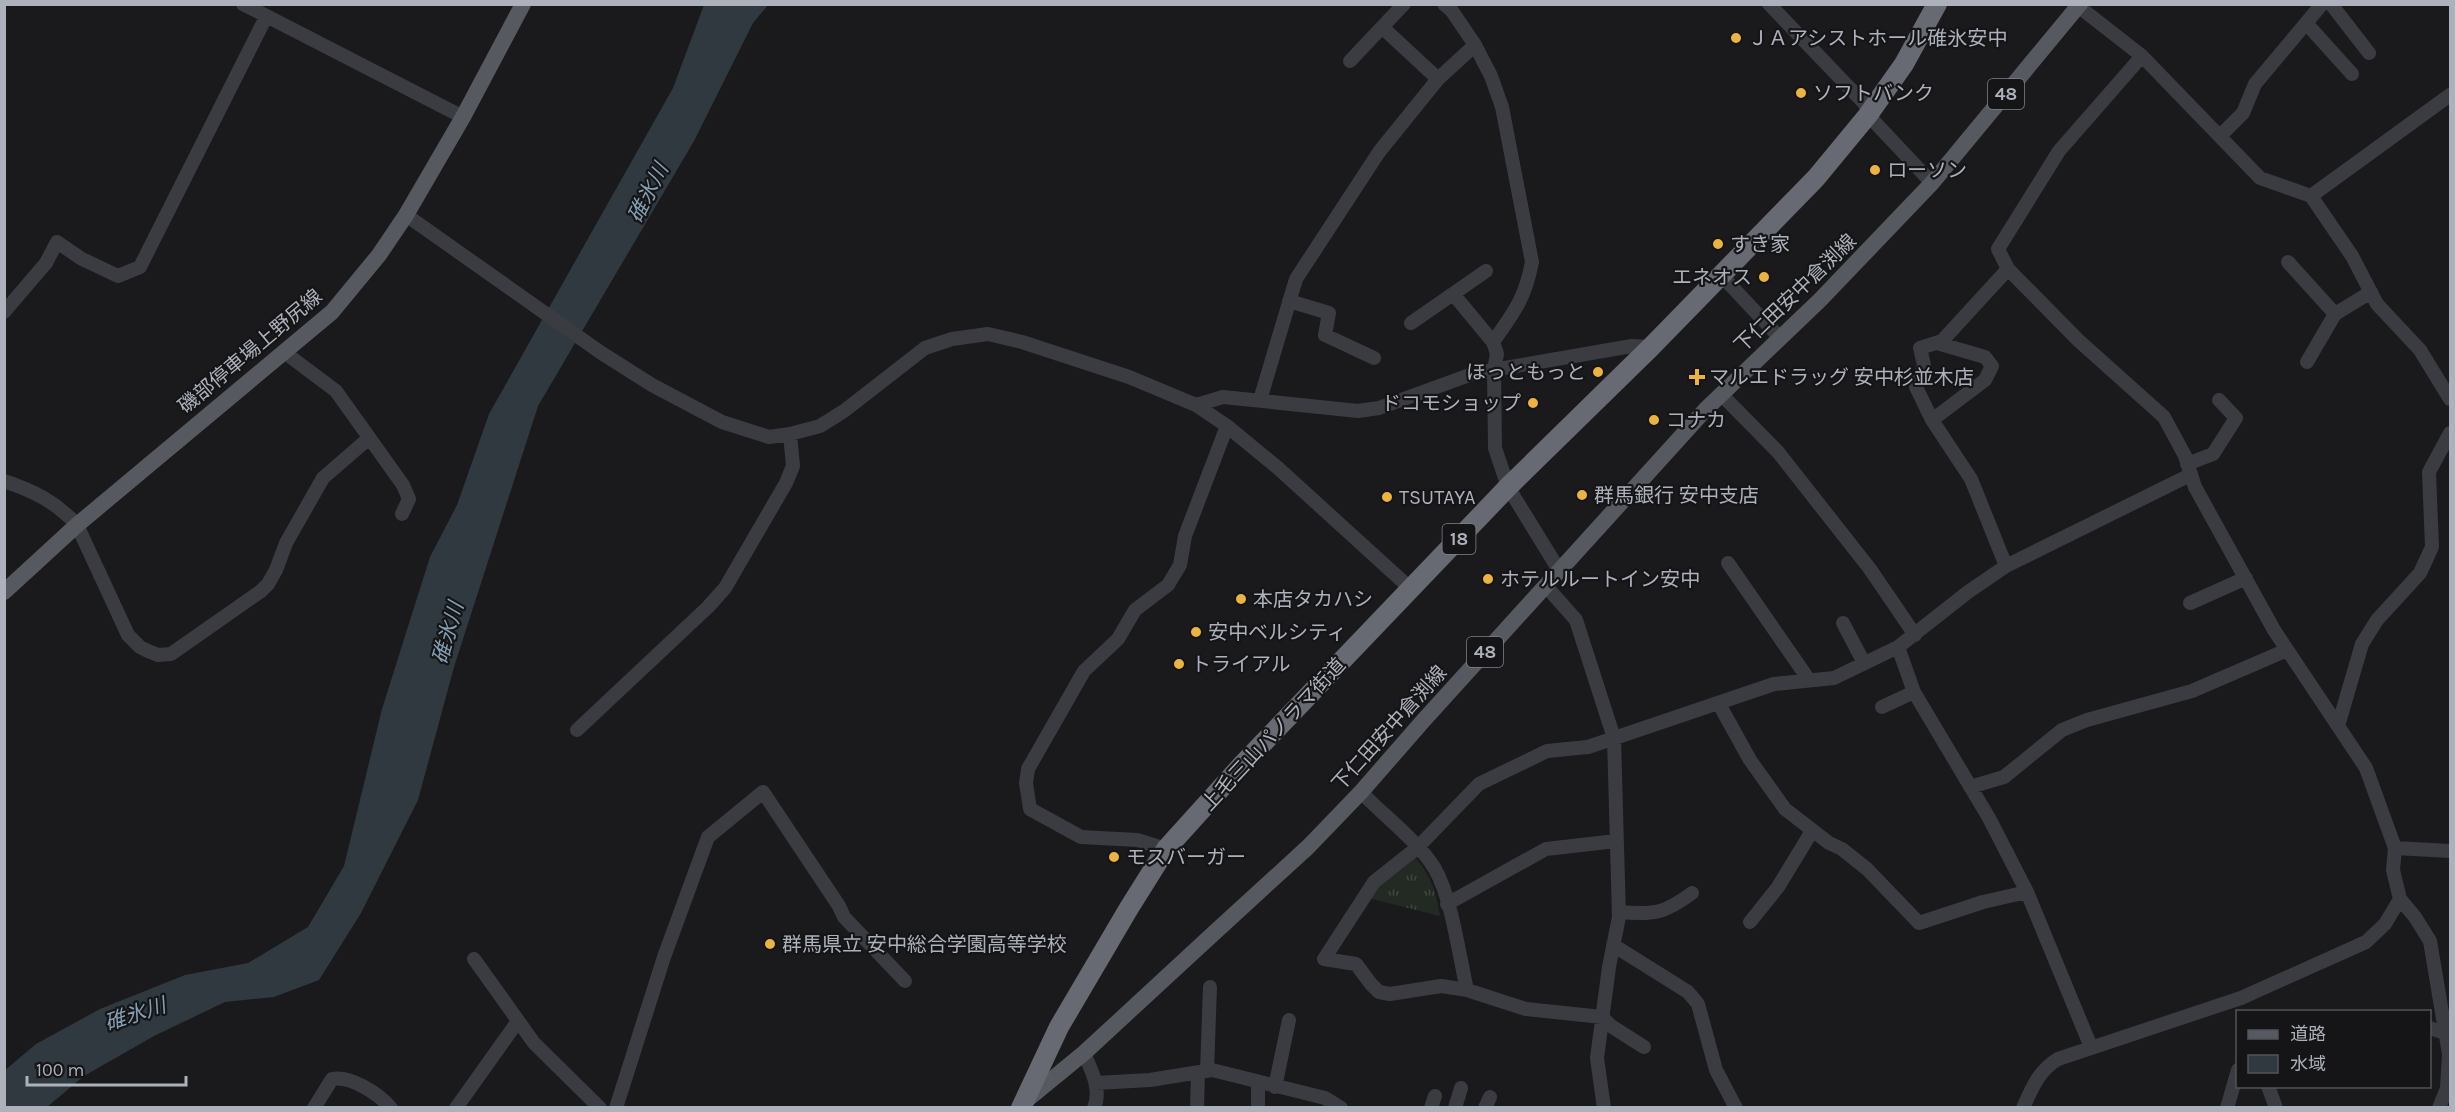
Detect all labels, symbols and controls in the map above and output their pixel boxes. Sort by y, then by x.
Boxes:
place label: ＪＡアシストホール碓氷安中 [1748,27,2007,50]
marker: ＪＡアシストホール碓氷安中 [1729,31,1743,45]
road number: 48 [1988,79,2024,109]
place label: ソフトバンク [1813,82,1934,105]
marker: ソフトバンク [1794,86,1808,100]
water label: 碓氷川 [623,158,674,227]
place label: ローソン [1887,159,1967,182]
marker: ローソン [1868,163,1882,177]
street label: 下仁田安中倉渕線 [1730,230,1861,357]
place label: すき家 [1730,233,1790,256]
marker: すき家 [1711,237,1725,251]
place label: エネオス [1672,266,1752,289]
marker: エネオス [1757,270,1771,284]
street label: 磯部停車場上野尻線 [174,285,327,418]
place label: ほっともっと [1466,361,1586,384]
marker: ほっともっと [1591,365,1605,379]
place label: マルエドラッグ 安中杉並木店 [1709,366,1974,389]
marker: マルエドラッグ 安中杉並木店 [1690,370,1704,384]
place label: ドコモショップ [1381,392,1521,415]
marker: ドコモショップ [1526,396,1540,410]
place label: コナカ [1666,409,1726,432]
marker: コナカ [1647,413,1661,427]
place label: 群馬銀行 安中支店 [1594,484,1759,507]
place label: TSUTAYA [1399,486,1475,509]
marker: 群馬銀行 安中支店 [1575,488,1589,502]
marker: TSUTAYA [1380,490,1394,504]
road number: 18 [1442,524,1476,554]
place label: ホテルルートイン安中 [1500,568,1700,591]
marker: ホテルルートイン安中 [1481,572,1495,586]
place label: 本店タカハシ [1253,588,1373,611]
marker: 本店タカハシ [1234,592,1248,606]
water label: 碓氷川 [428,597,469,667]
place label: 安中ベルシティ [1208,621,1347,644]
marker: 安中ベルシティ [1189,625,1203,639]
road number: 48 [1467,637,1503,667]
place label: トライアル [1191,653,1291,676]
street label: 上毛三山パノラマ街道 [1197,653,1350,815]
marker: トライアル [1172,657,1186,671]
street label: 下仁田安中倉渕線 [1327,661,1451,795]
place label: モスバーガー [1126,846,1246,869]
marker: モスバーガー [1107,850,1121,864]
place label: 群馬県立 安中総合学園高等学校 [782,933,1067,956]
marker: 群馬県立 安中総合学園高等学校 [763,937,777,951]
water label: 碓氷川 [101,992,171,1035]
legend [2236,1010,2431,1088]
text: 道路 [2290,1023,2326,1045]
scale bar [27,1049,186,1087]
text: 水域 [2290,1053,2326,1075]
text: 100 m [36,1059,84,1081]

